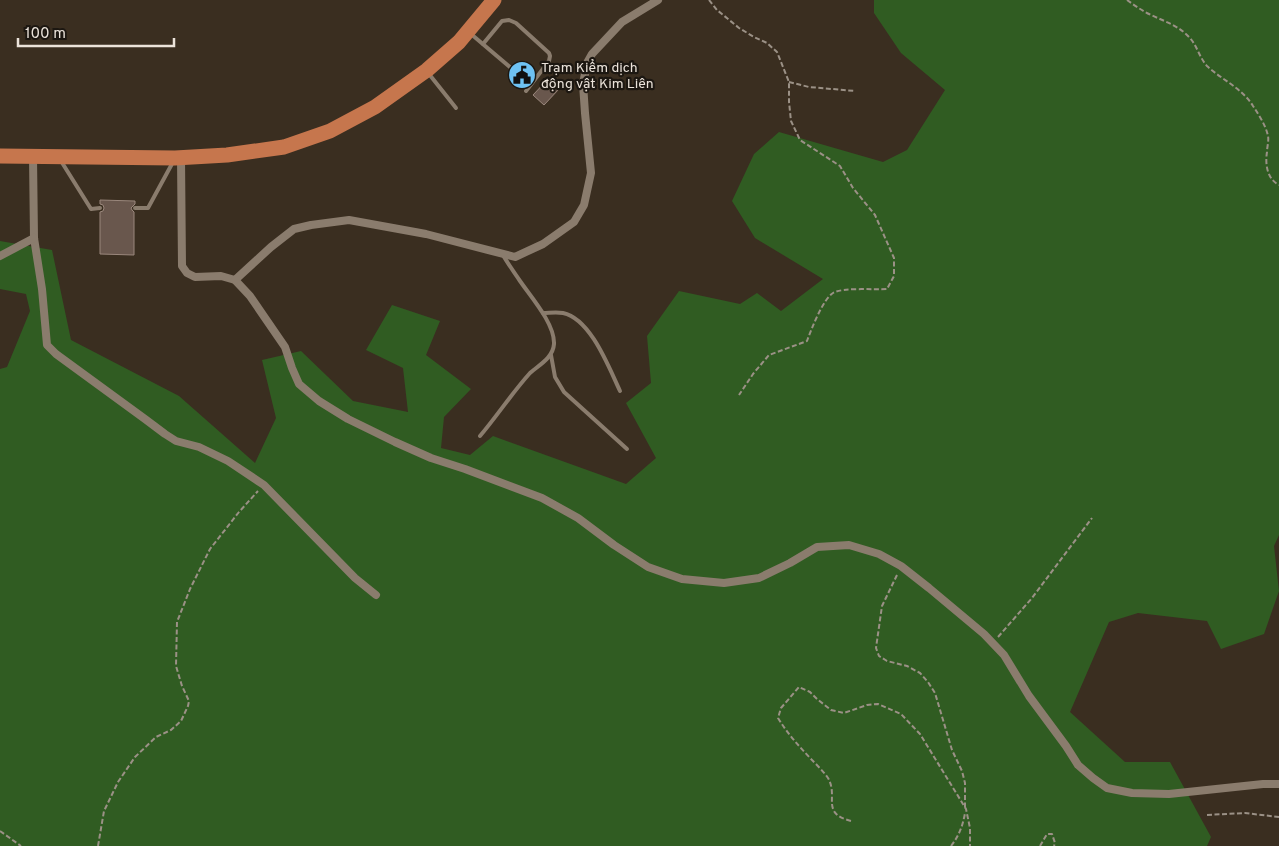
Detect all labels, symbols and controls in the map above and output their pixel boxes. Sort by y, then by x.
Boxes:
scale bar [18,15,174,47]
text: 100 m [25,25,66,44]
place label: Trạm Kiểm dịch động vật Kim Liên [541,59,654,93]
public building icon: Trạm Kiểm dịch động vật Kim Liên [507,60,537,90]

